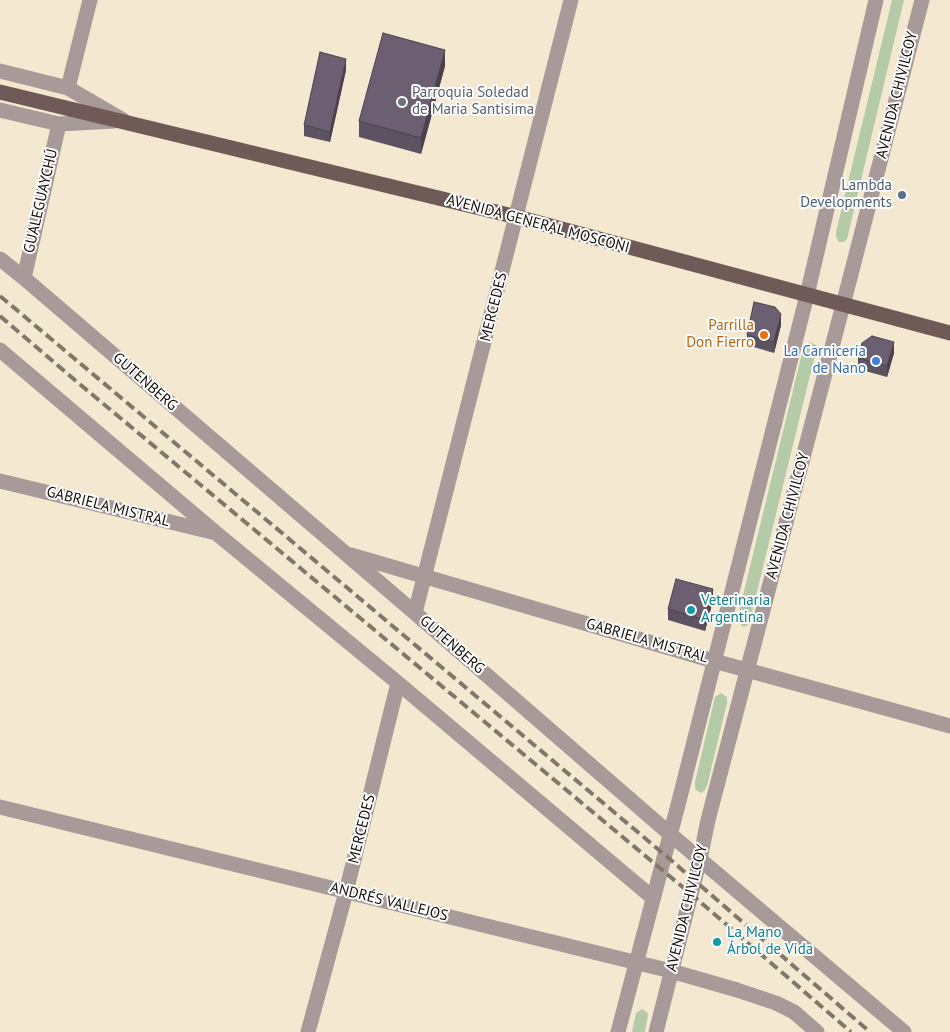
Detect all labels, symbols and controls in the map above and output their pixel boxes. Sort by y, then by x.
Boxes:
street label: AVENIDA CHIVILCOY [873,30,921,160]
place label: Parroquia Soledad de Maria Santisima [412,84,534,119]
marker: Parroquia Soledad de Maria Santisima [396,96,408,108]
street label: GUALEGUAYCHÚ [20,147,62,255]
place label: Lambda Developments [800,177,892,212]
marker: Lambda Developments [896,189,908,201]
street label: AVENIDA GENERAL MOSCONI [445,191,631,257]
street label: MERCEDES [477,271,511,343]
place label: Parrilla Don Fierro [686,317,754,352]
marker: Parrilla Don Fierro [758,329,770,341]
place label: La Carnicería de Nano [783,343,866,378]
street label: GUTENBERG [109,349,181,415]
marker: La Carnicería de Nano [870,355,882,367]
street label: AVENIDA CHIVILCOY [762,451,814,581]
street label: GABRIELA MISTRAL [45,483,171,531]
place label: Veterinaria Argentina [701,592,770,627]
marker: Veterinaria Argentina [685,604,697,616]
street label: GUTENBERG [416,612,488,678]
street label: GABRIELA MISTRAL [584,615,710,667]
street label: MERCEDES [345,793,379,865]
street label: AVENIDA CHIVILCOY [663,843,711,973]
street label: ANDRÉS VALLEJOS [328,879,450,925]
place label: La Mano Árbol de Vida [727,924,813,959]
marker: La Mano Árbol de Vida [711,936,723,948]

